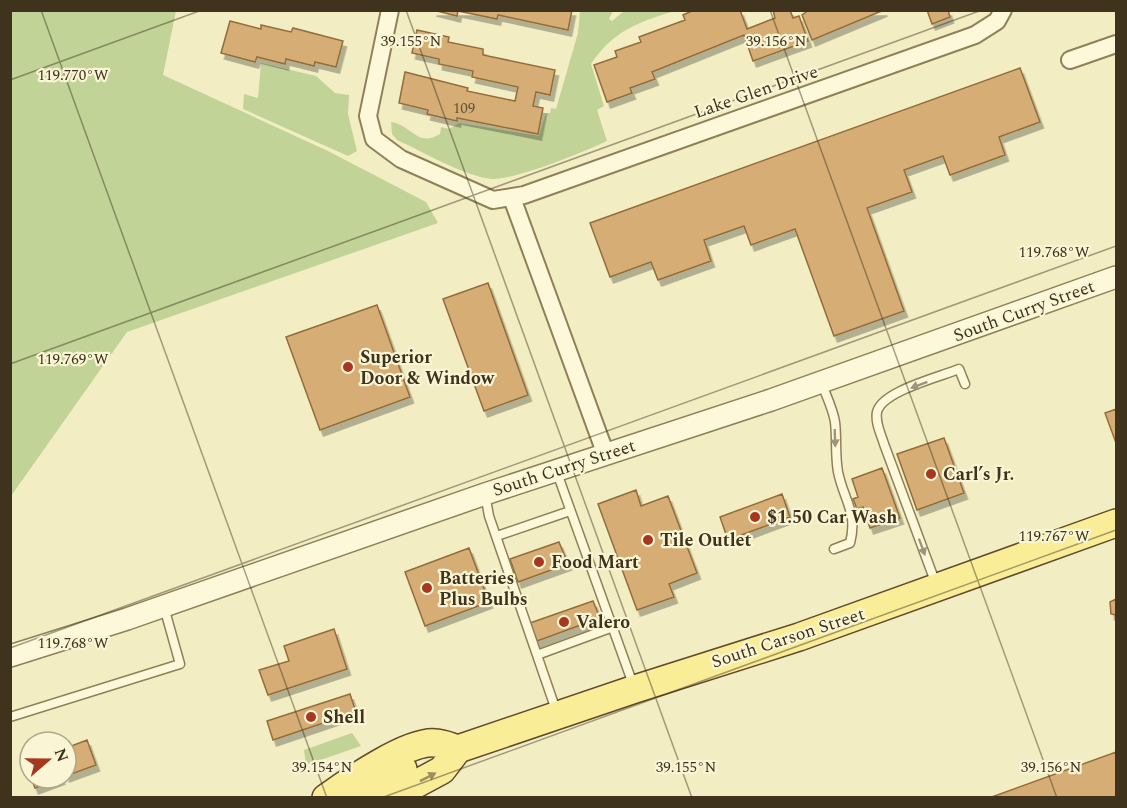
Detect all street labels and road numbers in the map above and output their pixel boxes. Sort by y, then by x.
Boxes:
street label: Lake Glen Drive [690,58,822,126]
street label: South Curry Street [949,273,1099,349]
street label: South Curry Street [489,432,639,504]
street label: South Carson Street [708,600,868,676]

